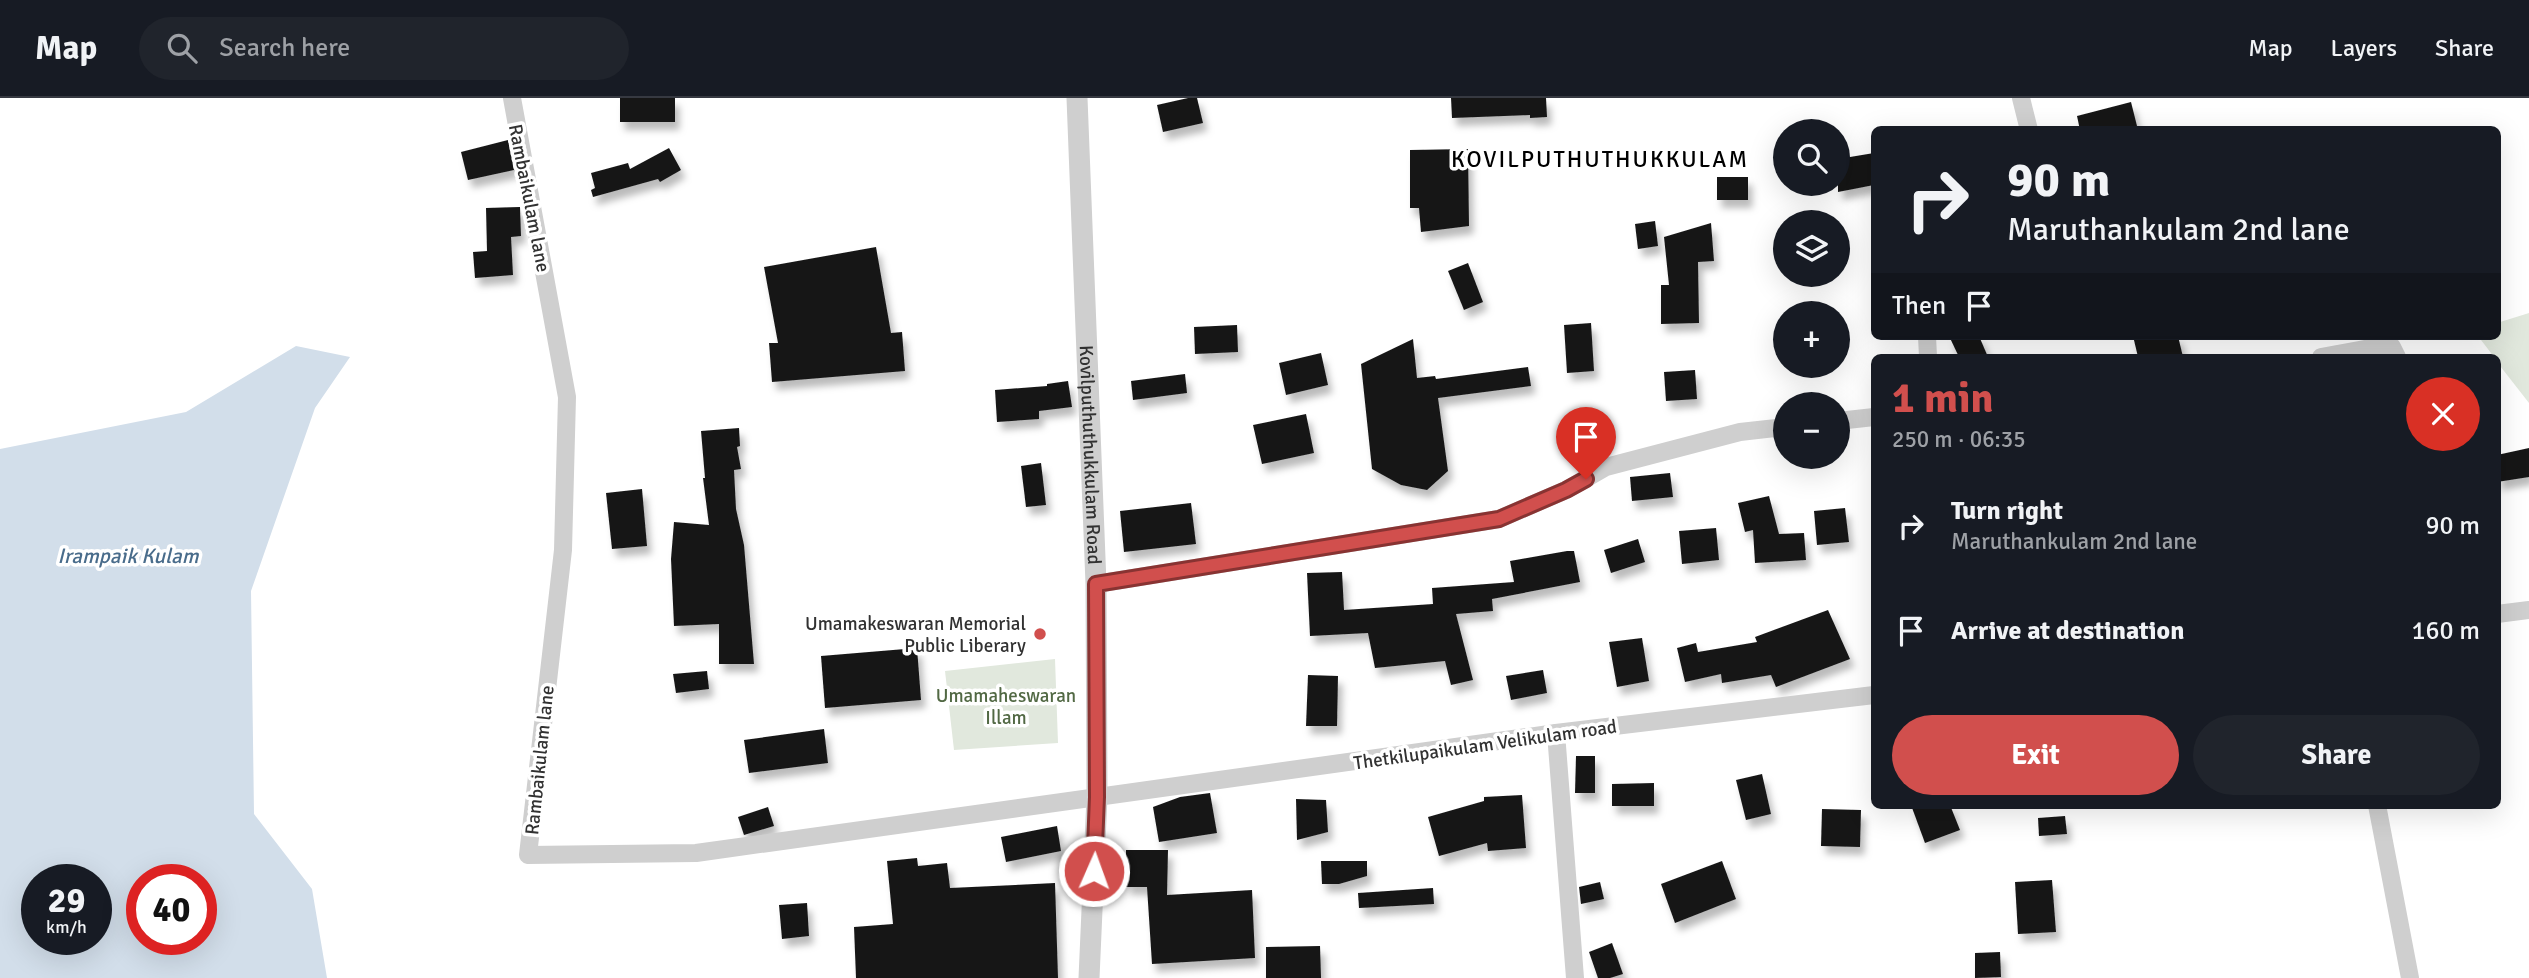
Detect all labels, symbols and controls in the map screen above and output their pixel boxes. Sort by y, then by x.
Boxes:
search box [139,17,629,80]
text: Map [35,28,97,69]
icon: search [163,29,201,67]
text: Search here [219,32,350,64]
text: Map [2248,33,2293,63]
text: Layers [2331,33,2397,63]
text: Share [2435,33,2494,63]
map controls [1773,119,1850,469]
button: search [1773,119,1850,196]
street label: Rambaikulam lane [503,122,555,274]
district label: KOVILPUTHUTHUKKULAM [1451,145,1749,174]
text: 90 m [2007,150,2110,210]
icon: right [1892,154,1983,245]
button: layers [1773,210,1850,287]
text: Maruthankulam 2nd lane [2007,210,2350,249]
icon: arrive [1960,287,1998,325]
text: Then [1892,290,1946,322]
button: + [1773,301,1850,378]
street label: Kovilputhuthukkulam Road [1074,345,1106,565]
text: 1 min [1892,373,1993,424]
button: close [2406,377,2480,451]
button: − [1773,392,1850,469]
pin [1556,407,1616,479]
icon: arrive [1567,418,1605,456]
text: 250 m · 06:35 [1892,425,2026,454]
text: Turn right [1951,495,2063,527]
icon: right [1892,507,1930,545]
text: 90 m [2425,510,2480,542]
text: Maruthankulam 2nd lane [1951,527,2197,556]
water label: Irampaik Kulam [58,543,200,569]
place label: Umamakeswaran Memorial Public Liberary [805,612,1026,658]
icon: arrive [1892,612,1930,650]
text: Arrive at destination [1951,615,2184,647]
text: 160 m [2411,615,2480,647]
marker: Umamakeswaran Memorial Public Liberary [1032,626,1048,642]
street label: Rambaikulam lane [520,684,560,836]
park label: Umamaheswaran Illam [936,684,1076,730]
street label: Thetkilupaikulam Velikulam road [1352,715,1618,775]
button: Exit [1892,715,2179,795]
button: Share [2193,715,2480,795]
position arrow [1057,834,1131,908]
speed limit sign: 40 [126,864,217,955]
text: 29 [48,879,85,922]
text: km/h [46,916,87,938]

